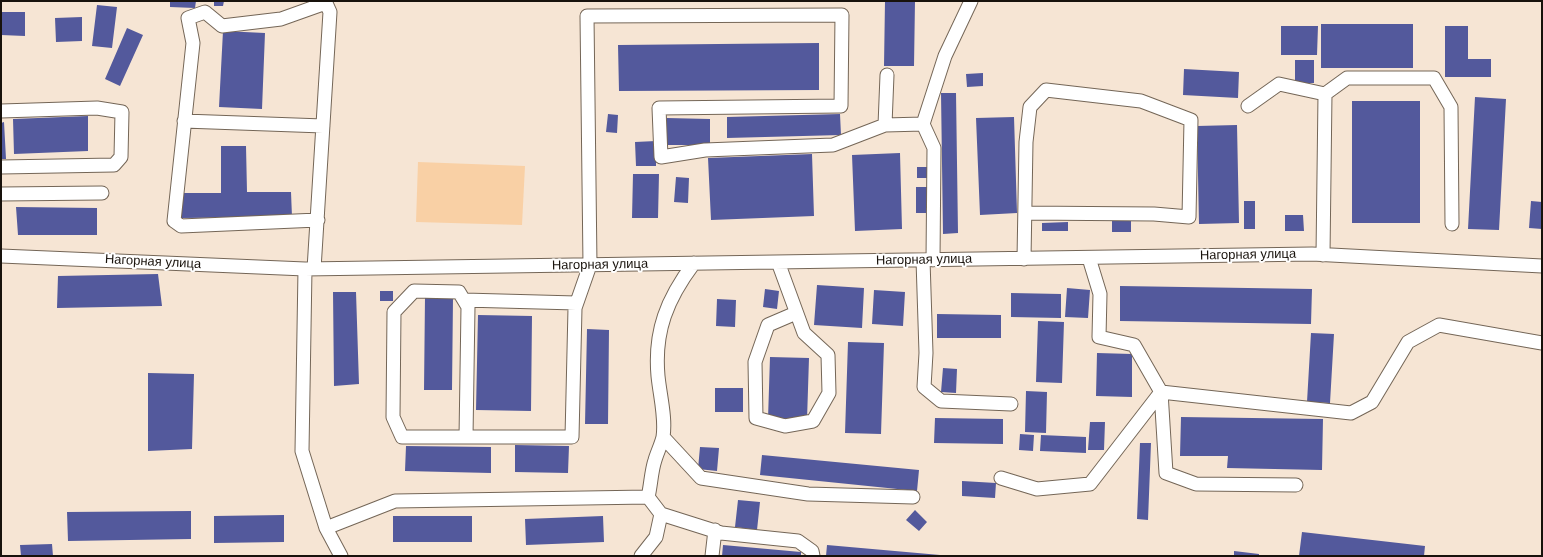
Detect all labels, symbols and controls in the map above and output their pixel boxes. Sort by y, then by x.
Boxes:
street label: Нагорная улица [1200,246,1296,264]
street label: Нагорная улица [876,251,972,269]
street label: Нагорная улица [104,252,202,272]
street label: Нагорная улица [552,256,648,274]

